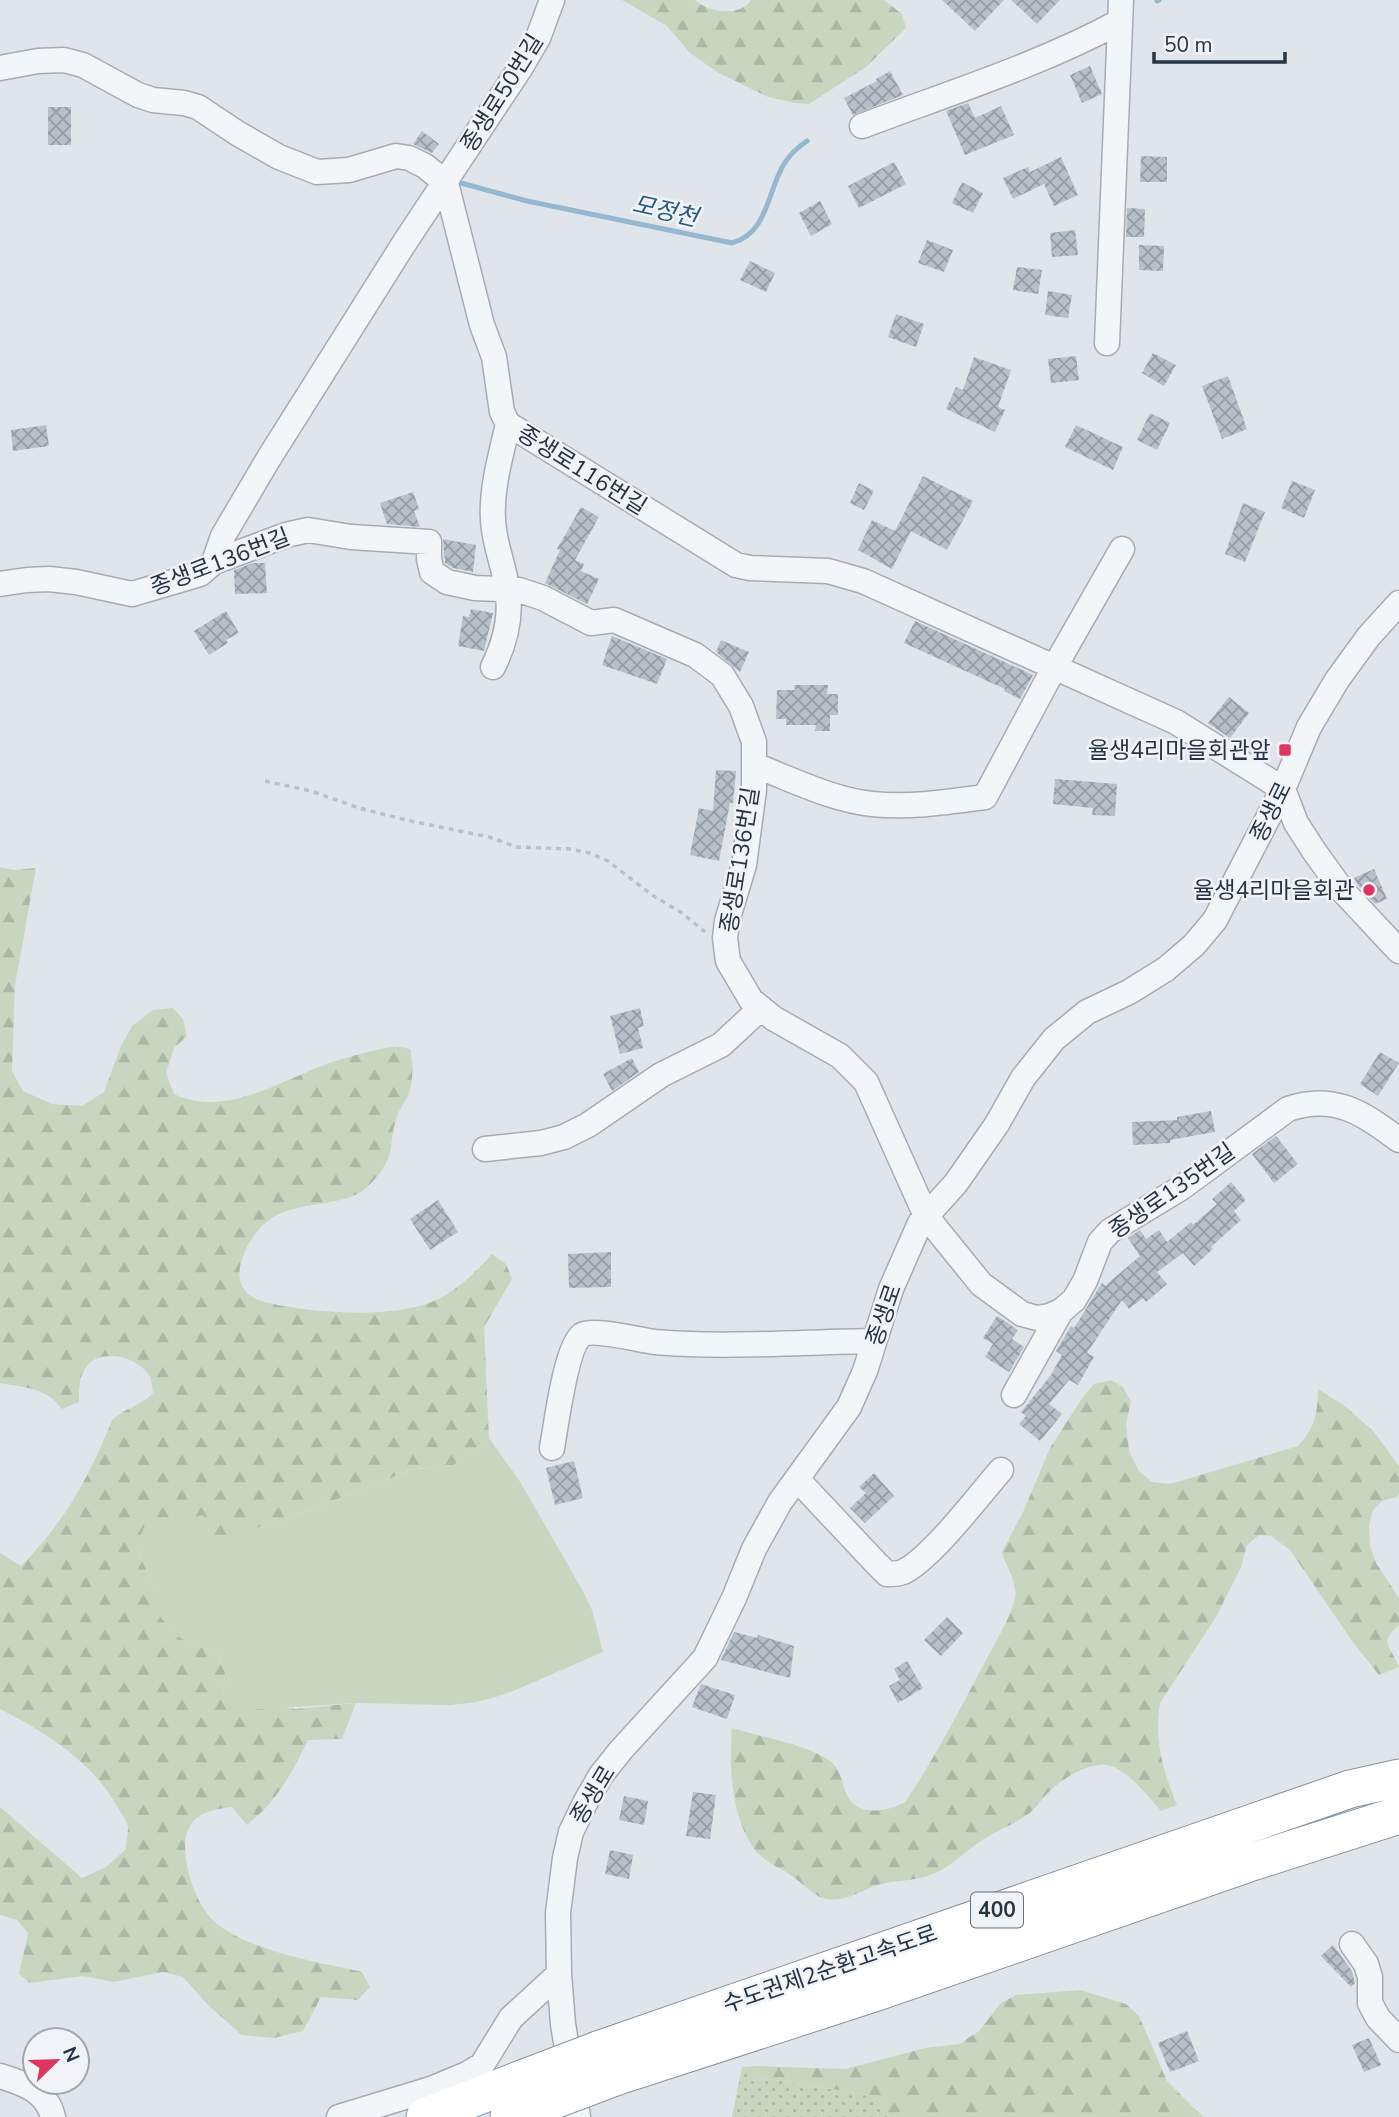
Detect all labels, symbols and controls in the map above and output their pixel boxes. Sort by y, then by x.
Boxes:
scale bar [1154,21,1285,65]
street label: 종생로50번길 [454,28,550,158]
text: 50 m [1164,31,1213,59]
water label: 모정천 [629,188,704,235]
street label: 종생로116번길 [511,418,653,522]
street label: 종생로136번길 [146,521,294,603]
place label: 율생4리마을회관앞 [1088,735,1271,766]
marker: 율생4리마을회관앞 [1277,742,1293,758]
street label: 종생로 [1243,777,1299,847]
street label: 종생로136번길 [713,785,767,935]
place label: 율생4리마을회관 [1193,875,1355,906]
marker: 율생4리마을회관 [1361,882,1377,898]
street label: 종생로135번길 [1103,1136,1241,1246]
street label: 종생로 [859,1280,909,1350]
street label: 종생로 [563,1760,623,1830]
road number: 400 [971,1892,1023,1927]
street label: 수도권제2순환고속도로 [718,1918,942,2020]
north arrow [21,2026,91,2096]
text: N [56,2043,85,2066]

